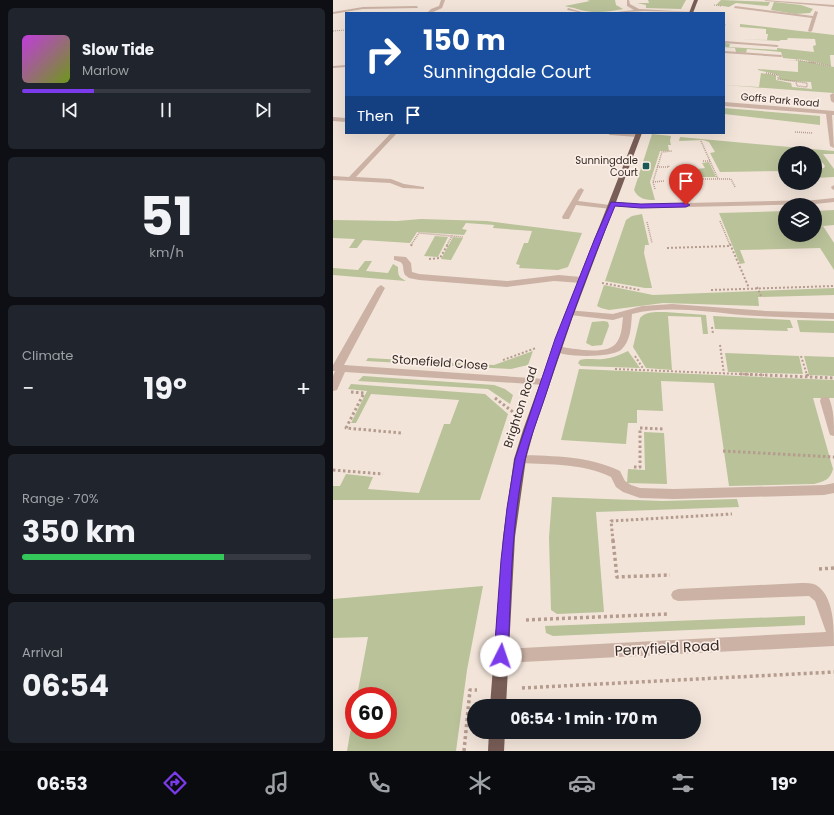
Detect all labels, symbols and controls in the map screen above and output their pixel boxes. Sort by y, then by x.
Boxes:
text: 150 m [423,21,506,60]
icon: right [357,28,409,80]
text: Slow Tide [82,39,154,60]
text: Sunningdale Court [423,59,591,84]
text: Marlow [82,61,129,80]
street label: Goffs Park Road [740,89,820,111]
icon: previous [59,99,81,121]
icon: pause [155,99,177,121]
icon: next [252,99,274,121]
icon: arrive [402,104,424,126]
text: Then [357,105,394,126]
map controls [778,146,822,242]
button: sound [778,146,822,190]
place label: Sunningdale Court [575,153,638,180]
marker: Sunningdale Court [641,161,651,171]
pin [669,164,703,205]
icon: arrive [675,170,697,192]
text: 51 [140,180,193,253]
button: layers [778,198,822,242]
text: km/h [149,243,184,262]
text: Climate [22,346,73,365]
street label: Stonefield Close [391,350,489,374]
street label: Brighton Road [499,364,541,450]
text: 19° [143,367,187,410]
text: − [22,373,34,404]
text: + [296,373,311,404]
text: Range · 70% [22,489,99,508]
text: 350 km [22,510,136,553]
position arrow [480,635,522,677]
street label: Perryfield Road [614,635,720,661]
text: Arrival [22,643,63,662]
text: 06:54 [22,664,109,707]
speed limit sign: 60 [345,687,397,739]
text: 06:54 · 1 min · 170 m [511,708,657,729]
icon: directions [161,769,189,797]
icon: music [263,769,291,797]
icon: phone [365,769,393,797]
icon: climate [466,769,494,797]
icon: car [568,769,596,797]
icon: filters [669,769,697,797]
text: 06:53 [37,771,88,796]
text: 19° [771,771,797,796]

